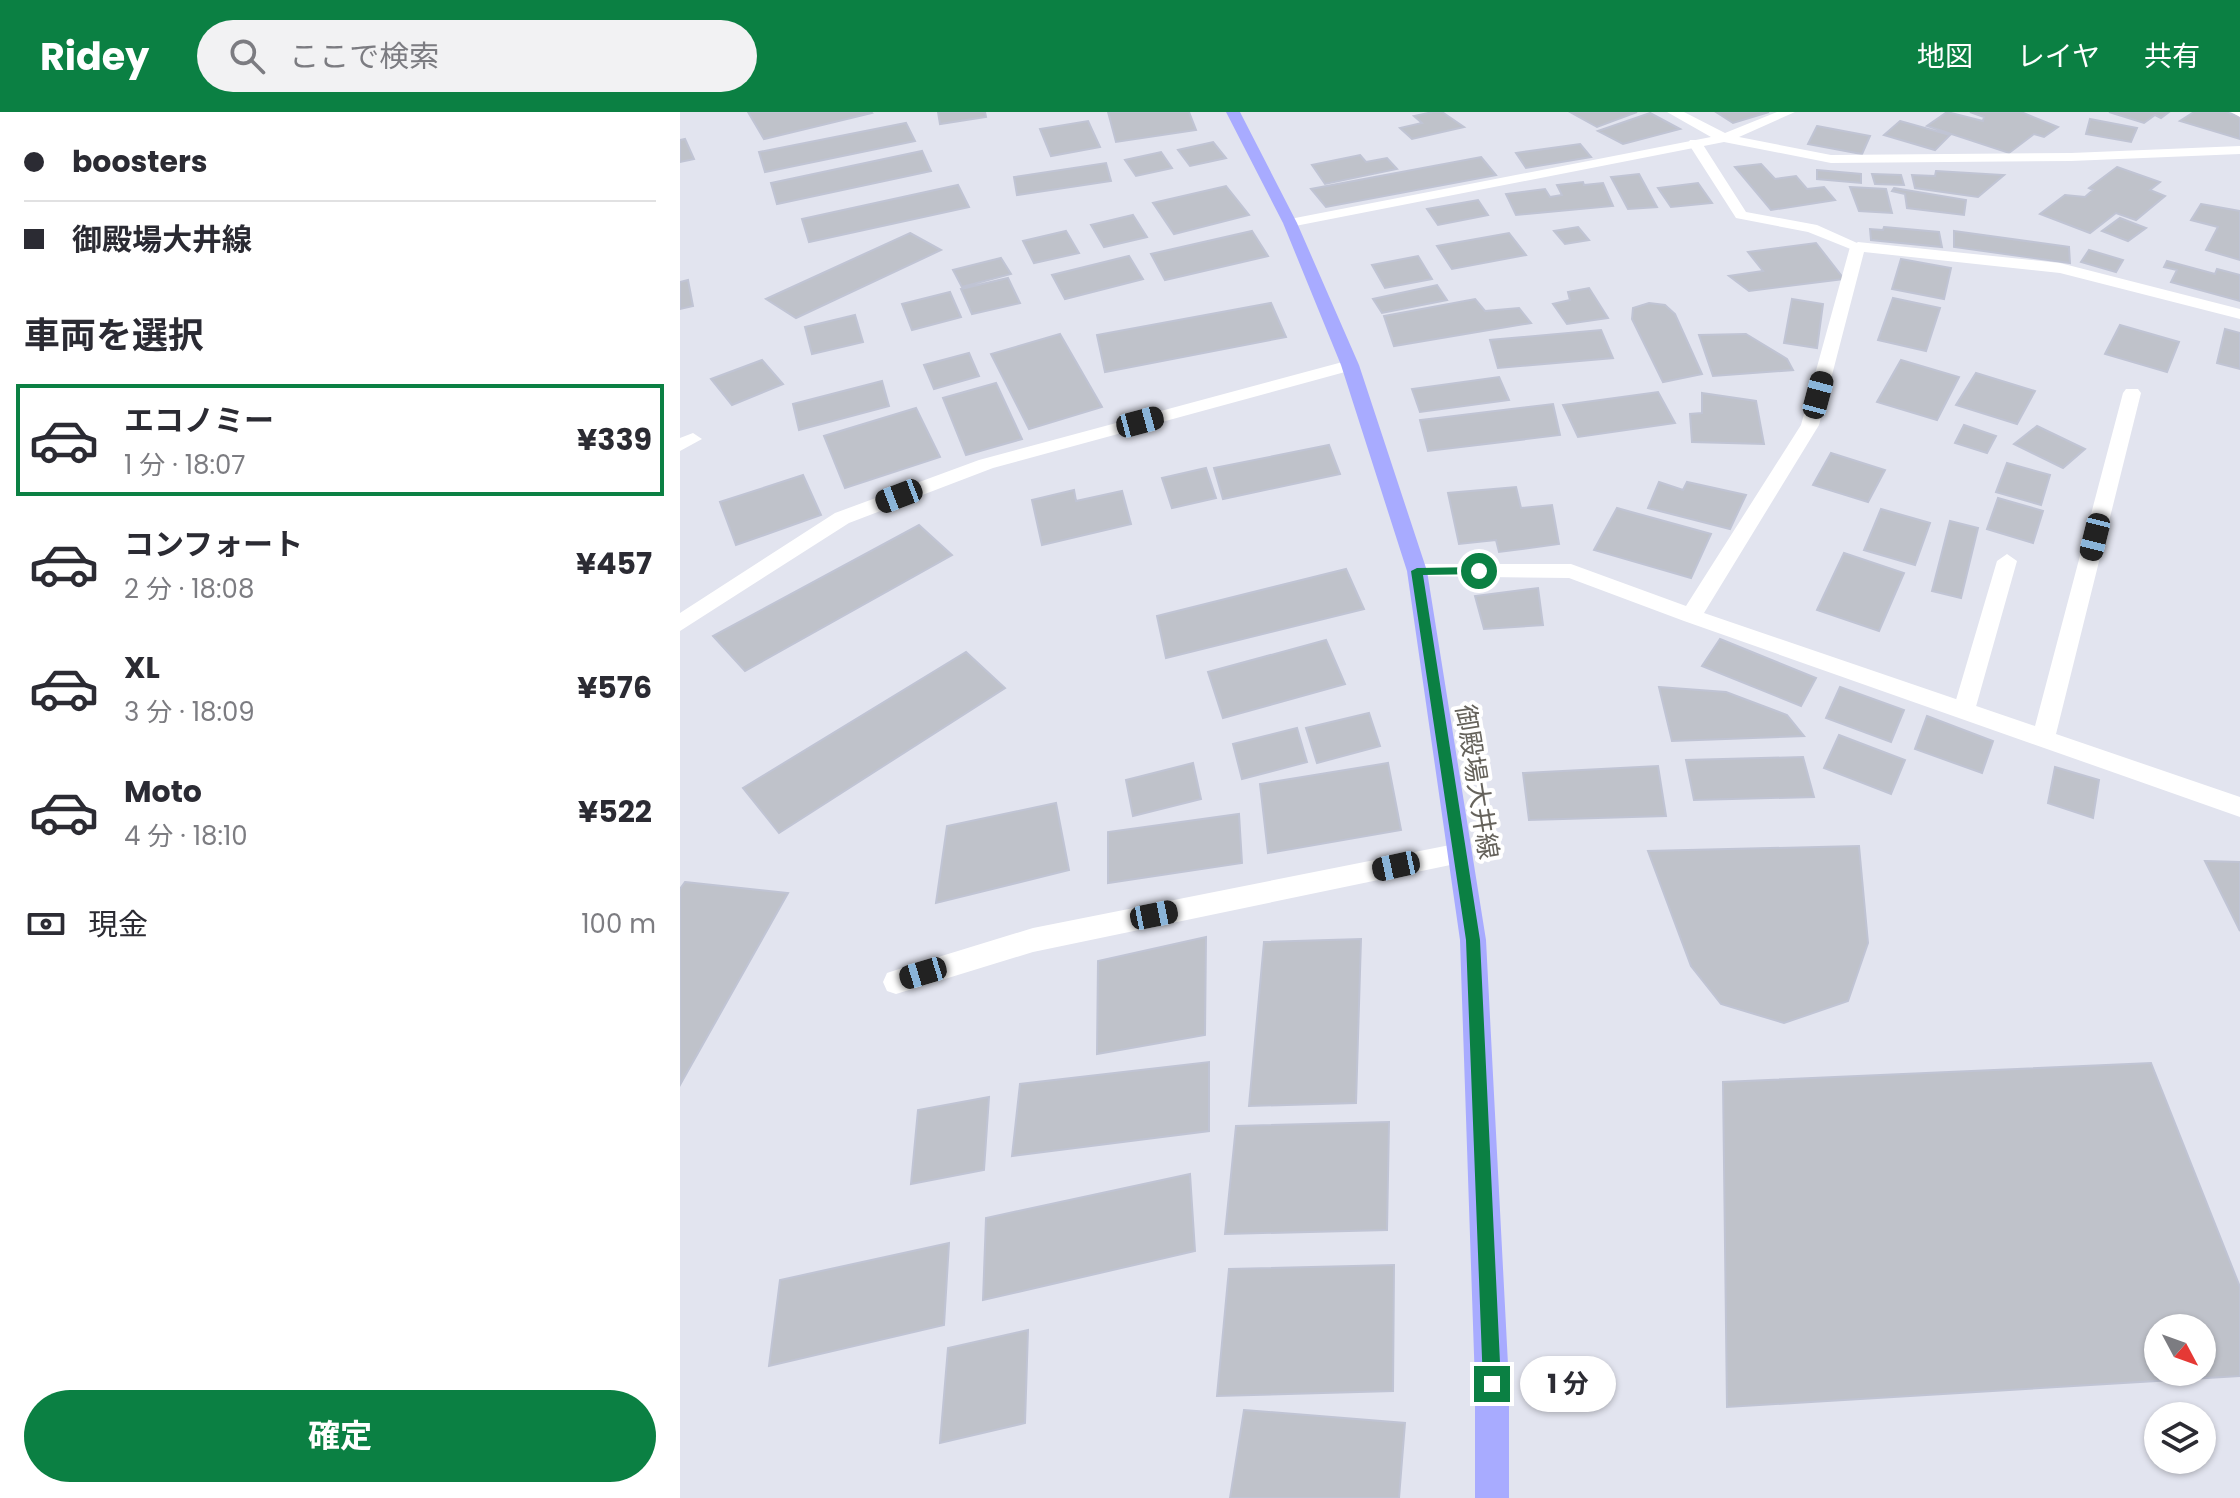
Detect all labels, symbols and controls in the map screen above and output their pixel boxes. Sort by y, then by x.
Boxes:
search box [197,20,757,92]
text: Ridey [40,30,149,83]
icon: search [225,34,269,78]
text: ここで検索 [289,35,439,78]
text: 地図 [1917,37,1973,76]
text: レイヤ [2017,37,2100,76]
text: 共有 [2144,37,2200,76]
text: boosters [72,140,208,183]
text: 御殿場大井線 [72,218,252,261]
text: 車両を選択 [24,310,204,361]
car [1800,369,1836,421]
text: エコノミー [124,399,274,442]
icon: car [28,404,100,476]
car [1114,404,1166,440]
text: ¥339 [577,418,652,461]
text: 1 分 · 18:07 [124,447,245,483]
car [872,476,926,516]
car [2078,511,2112,563]
text: コンフォート [124,523,303,566]
icon: car [28,528,100,600]
text: ¥457 [576,542,652,585]
route start [1461,553,1497,589]
text: 2 分 · 18:08 [124,571,254,607]
text: XL [124,646,160,689]
icon: car [28,652,100,724]
text: ¥576 [577,666,652,709]
text: 3 分 · 18:09 [124,694,255,730]
street label: 御殿場大井線 [1447,702,1507,862]
text: Moto [124,770,202,813]
icon: car [28,776,100,848]
text: ¥522 [578,790,652,833]
text: 4 分 · 18:10 [124,818,248,854]
car [1370,849,1422,883]
car [1128,899,1180,931]
icon: cash [24,902,68,946]
text: 現金 [88,903,148,946]
text: 100 m [581,906,656,942]
car [897,955,949,991]
north arrow [2144,1314,2216,1386]
map controls [2144,1314,2216,1474]
callout: 1 分 [1520,1356,1616,1412]
route end [1474,1366,1510,1402]
text: 1 分 [1547,1366,1589,1402]
button: 確定 [24,1390,656,1482]
button: layers [2144,1402,2216,1474]

